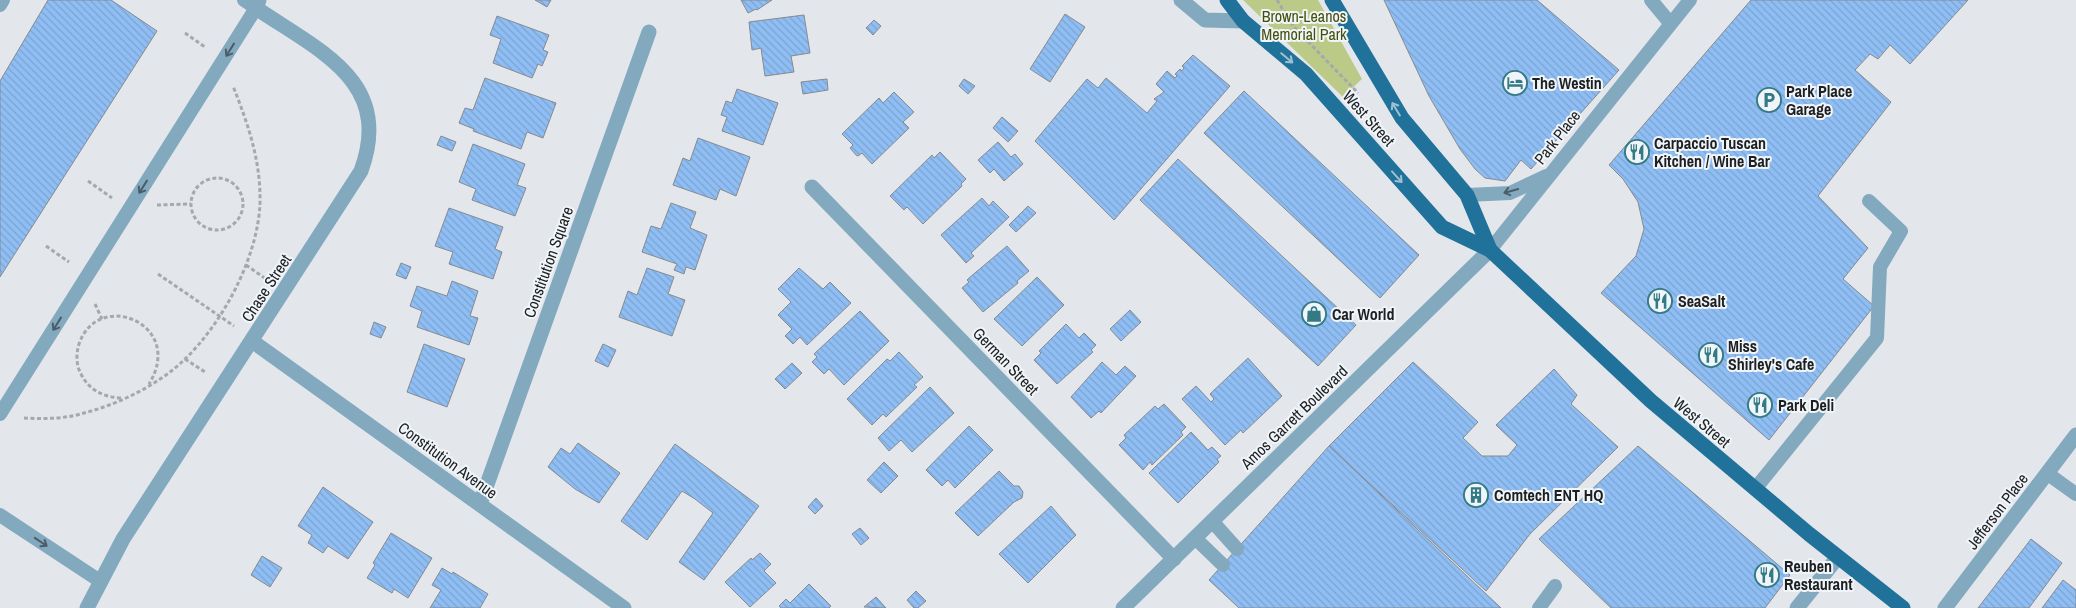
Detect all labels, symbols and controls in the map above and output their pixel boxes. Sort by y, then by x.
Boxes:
park label: Brown-Leanos Memorial Park [1261,5,1347,45]
one-way arrow [225,42,235,56]
one-way arrow [1280,52,1293,63]
hotel icon: The Westin [1502,70,1528,96]
place label: The Westin [1532,72,1602,94]
place label: Park Place Garage [1786,80,1852,120]
street label: West Street [1338,85,1400,151]
parking icon: Park Place Garage [1756,87,1782,113]
one-way arrow [1391,103,1401,117]
street label: Park Place [1529,105,1585,169]
place label: Carpaccio Tuscan Kitchen / Wine Bar [1654,132,1771,172]
restaurant icon: Carpaccio Tuscan Kitchen / Wine Bar [1624,139,1650,165]
one-way arrow [1392,170,1403,183]
one-way arrow [138,180,149,194]
one-way arrow [1503,187,1519,197]
street label: Constitution Square [518,203,578,321]
street label: Chase Street [236,250,296,326]
restaurant icon: SeaSalt [1647,288,1673,314]
place label: SeaSalt [1678,290,1726,312]
shop icon: Car World [1301,301,1327,327]
place label: Car World [1332,303,1394,325]
one-way arrow [51,317,61,331]
street label: German Street [968,322,1044,400]
place label: Miss Shirley's Cafe [1728,335,1814,375]
restaurant icon: Miss Shirley's Cafe [1698,342,1724,368]
street label: Amos Garrett Boulevard [1235,360,1352,474]
street label: West Street [1669,392,1736,453]
restaurant icon: Park Deli [1747,392,1773,418]
place label: Park Deli [1778,394,1834,416]
street label: Constitution Avenue [394,416,502,504]
street label: Jefferson Place [1961,468,2033,554]
building icon: Comtech ENT HQ [1463,482,1489,508]
place label: Comtech ENT HQ [1494,484,1603,506]
one-way arrow [33,537,47,547]
place label: Reuben Restaurant [1784,555,1853,595]
restaurant icon: Reuben Restaurant [1754,562,1780,588]

